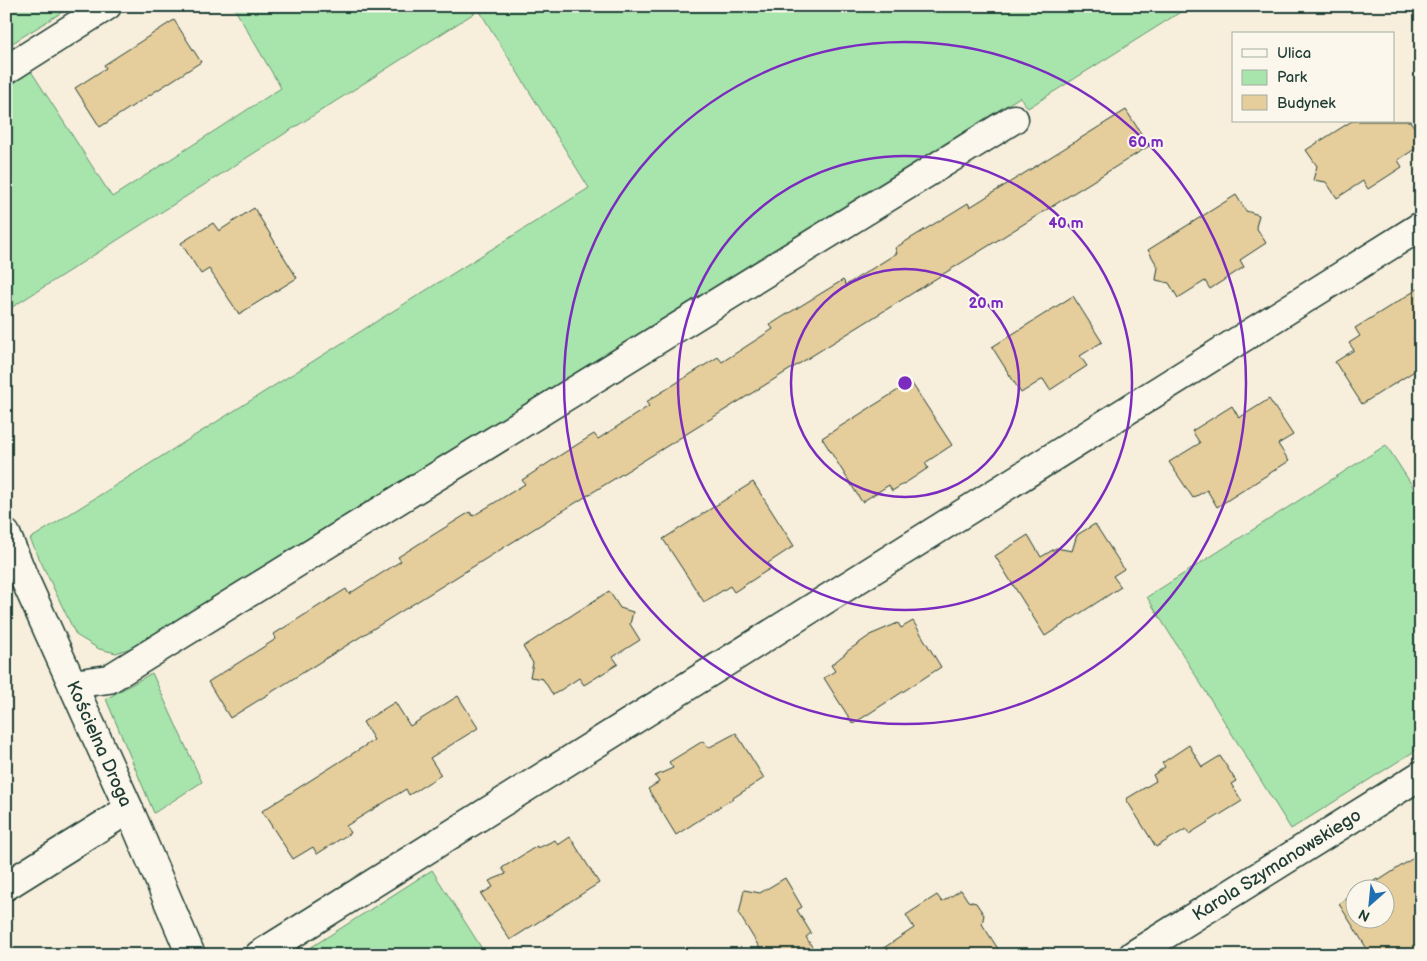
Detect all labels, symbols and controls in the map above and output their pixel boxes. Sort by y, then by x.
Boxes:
legend [1232,32,1394,122]
text: Ulica [1277,44,1311,63]
text: Park [1277,68,1308,87]
text: Budynek [1277,94,1336,113]
text: 60 m [1128,133,1164,152]
text: 40 m [1048,214,1084,233]
text: 20 m [969,294,1004,313]
centre of rings [896,374,914,392]
street label: Kościelna Droga [62,678,136,810]
street label: Karola Szymanowskiego [1189,804,1365,926]
north arrow [1344,878,1394,928]
text: N [1356,905,1373,925]

